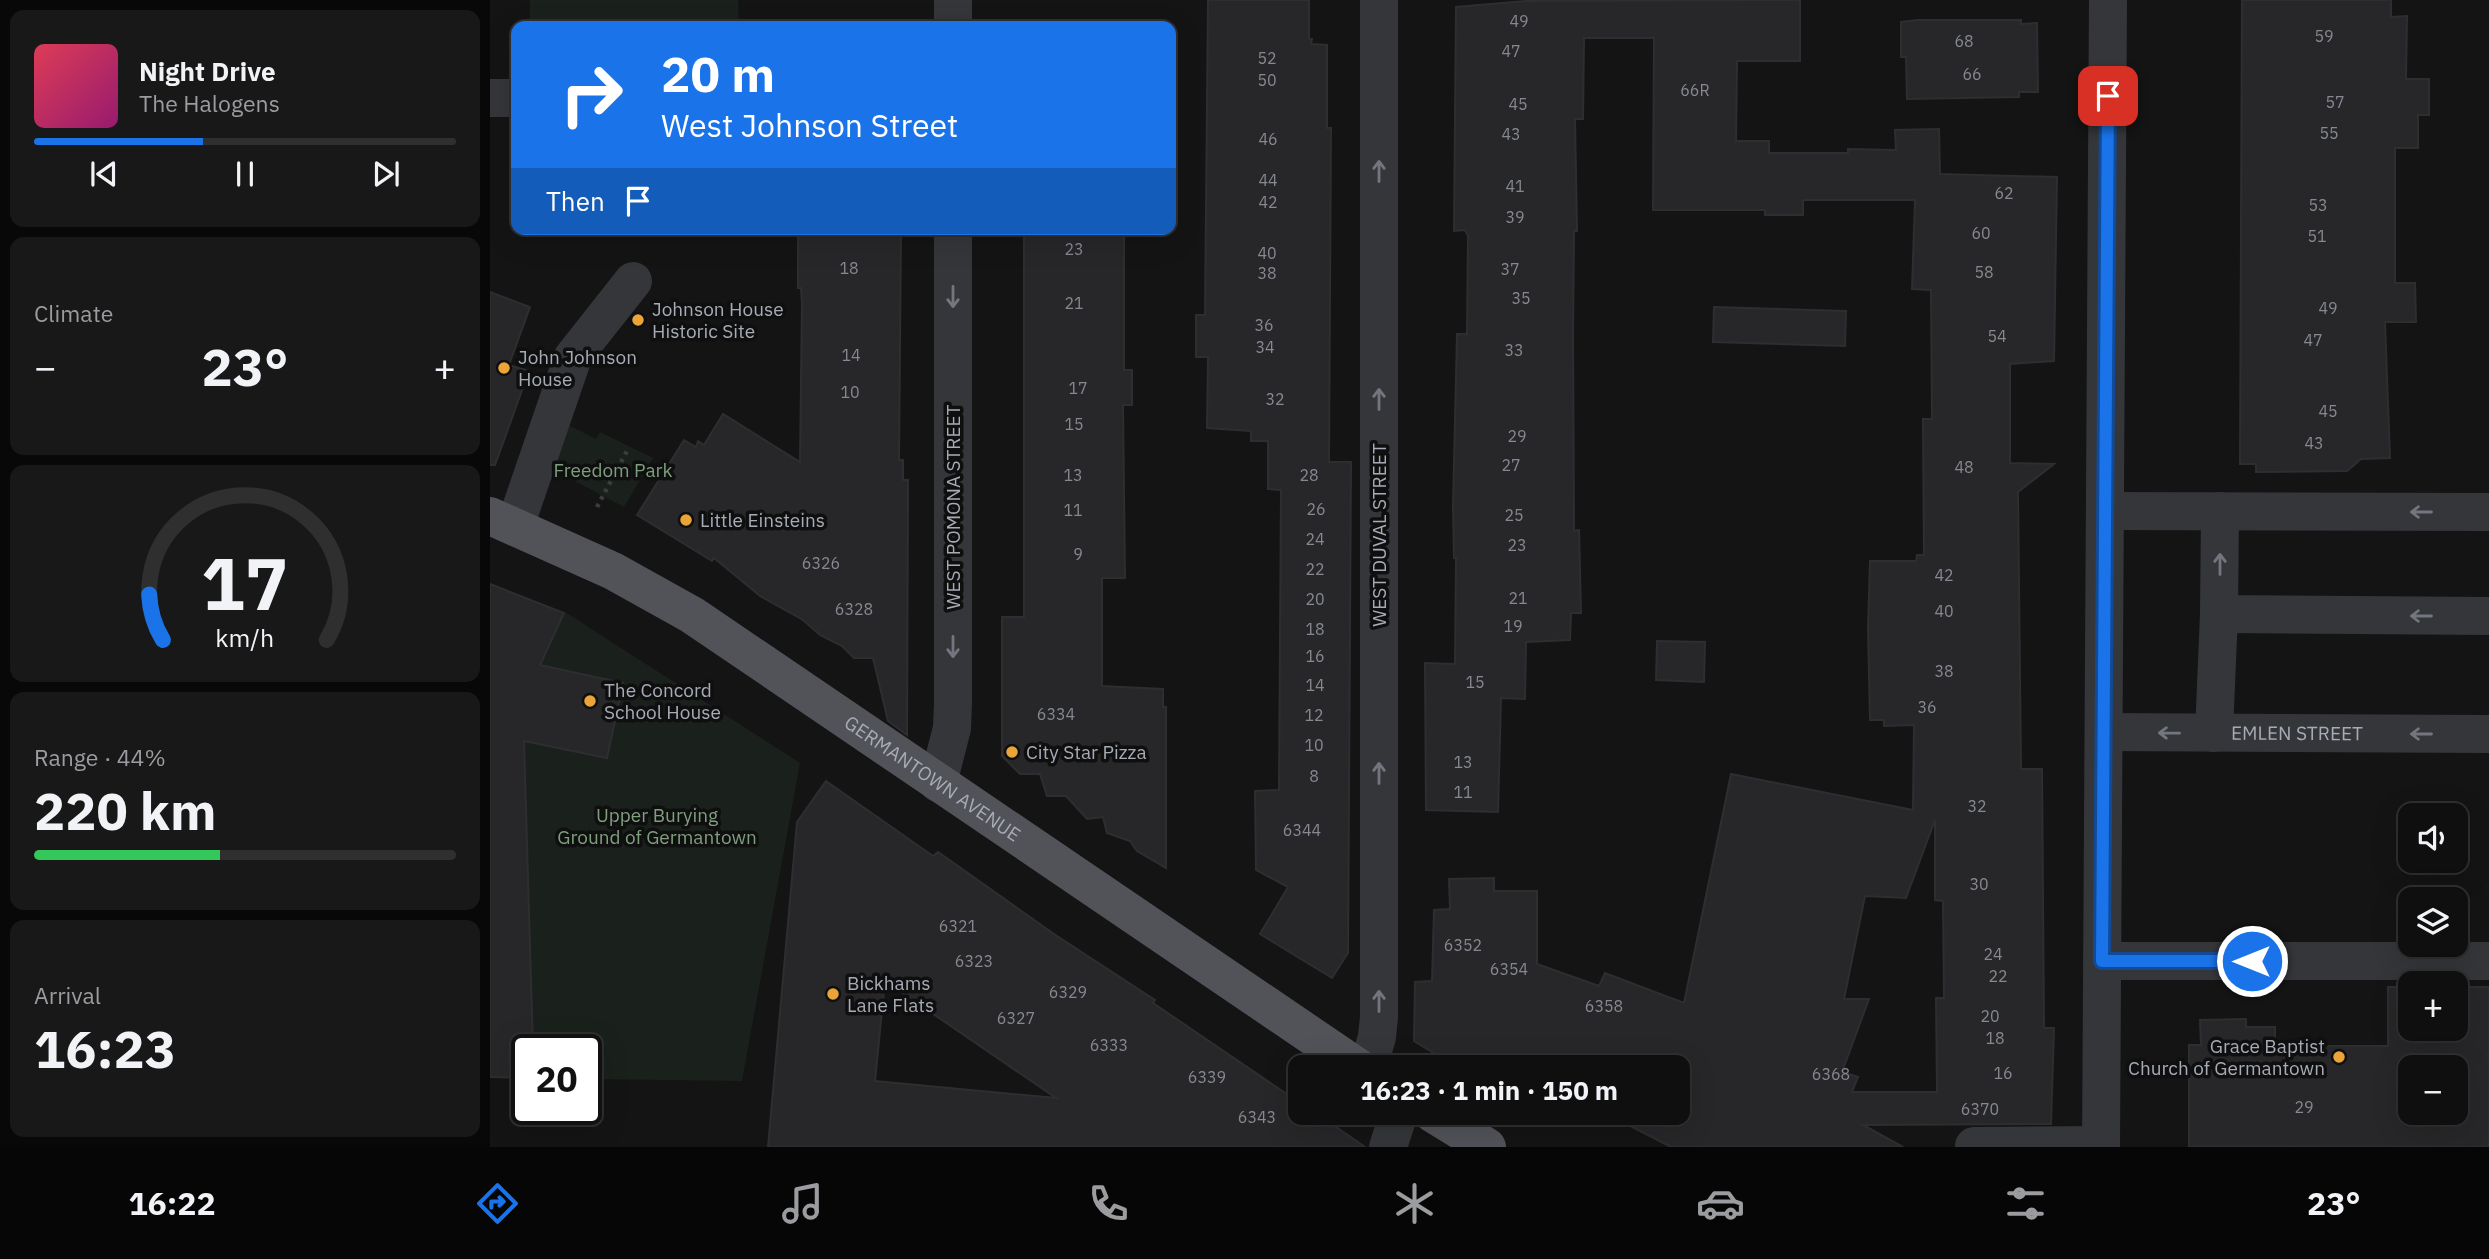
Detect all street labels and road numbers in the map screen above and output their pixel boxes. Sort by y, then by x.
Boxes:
street label: WEST POMONA STREET [941,404,965,609]
street label: WEST DUVAL STREET [1367,443,1391,627]
street label: GERMANTOWN AVENUE [840,710,1025,847]
street label: EMLEN STREET [2231,721,2363,745]

